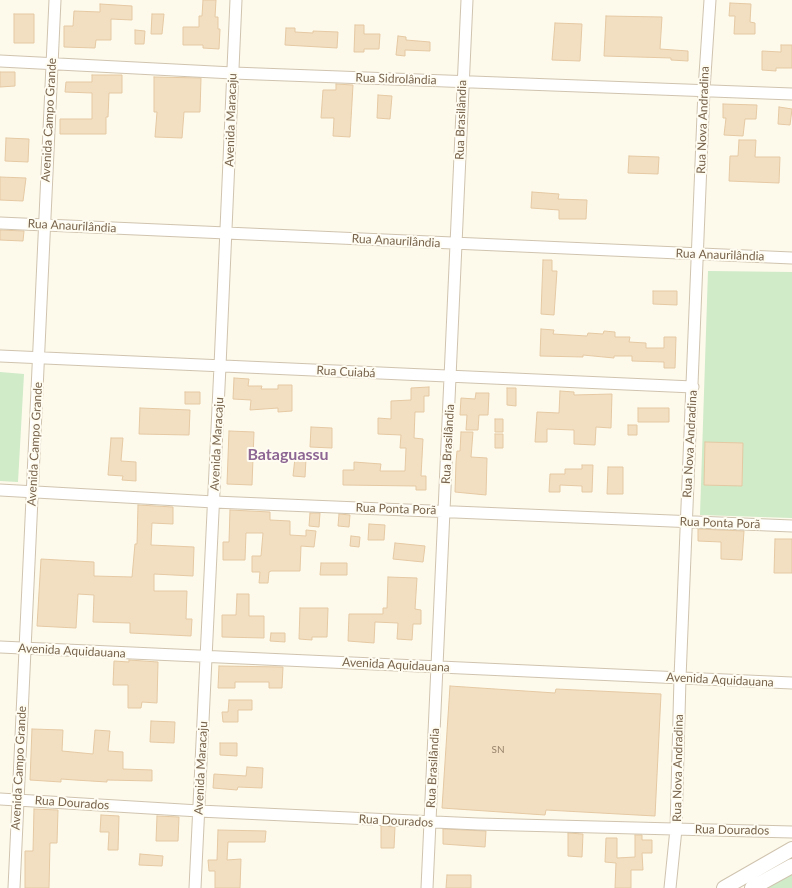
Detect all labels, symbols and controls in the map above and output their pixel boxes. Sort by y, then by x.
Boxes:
street label: Avenida Campo Grande [39,57,59,183]
street label: Rua Nova Andradina [694,66,712,174]
street label: Rua Sidrolândia [355,70,437,88]
street label: Avenida Maracaju [222,73,240,167]
street label: Rua Brasilândia [452,80,470,160]
street label: Rua Anaurilândia [27,216,117,236]
street label: Rua Anaurilândia [351,231,441,251]
street label: Rua Anaurilândia [675,246,765,264]
street label: Rua Cuiabá [316,363,376,381]
street label: Avenida Campo Grande [25,381,45,507]
street label: Rua Nova Andradina [680,390,700,498]
street label: Avenida Maracaju [207,397,227,491]
street label: Rua Brasilândia [439,404,457,484]
district label: Bataguassu [247,445,329,465]
street label: Rua Ponta Porã [355,500,437,518]
street label: Rua Ponta Porã [679,514,761,532]
street label: Avenida Aquidauana [18,641,126,661]
street label: Avenida Aquidauana [342,655,450,675]
street label: Avenida Aquidauana [666,670,774,690]
street label: Avenida Campo Grande [9,705,29,831]
street label: Rua Nova Andradina [670,714,686,822]
street label: Avenida Maracaju [191,721,211,815]
street label: Rua Brasilândia [424,728,442,808]
house number: SN [491,744,505,756]
street label: Rua Dourados [34,793,110,813]
street label: Rua Dourados [358,812,434,830]
street label: Rua Dourados [695,822,769,838]

